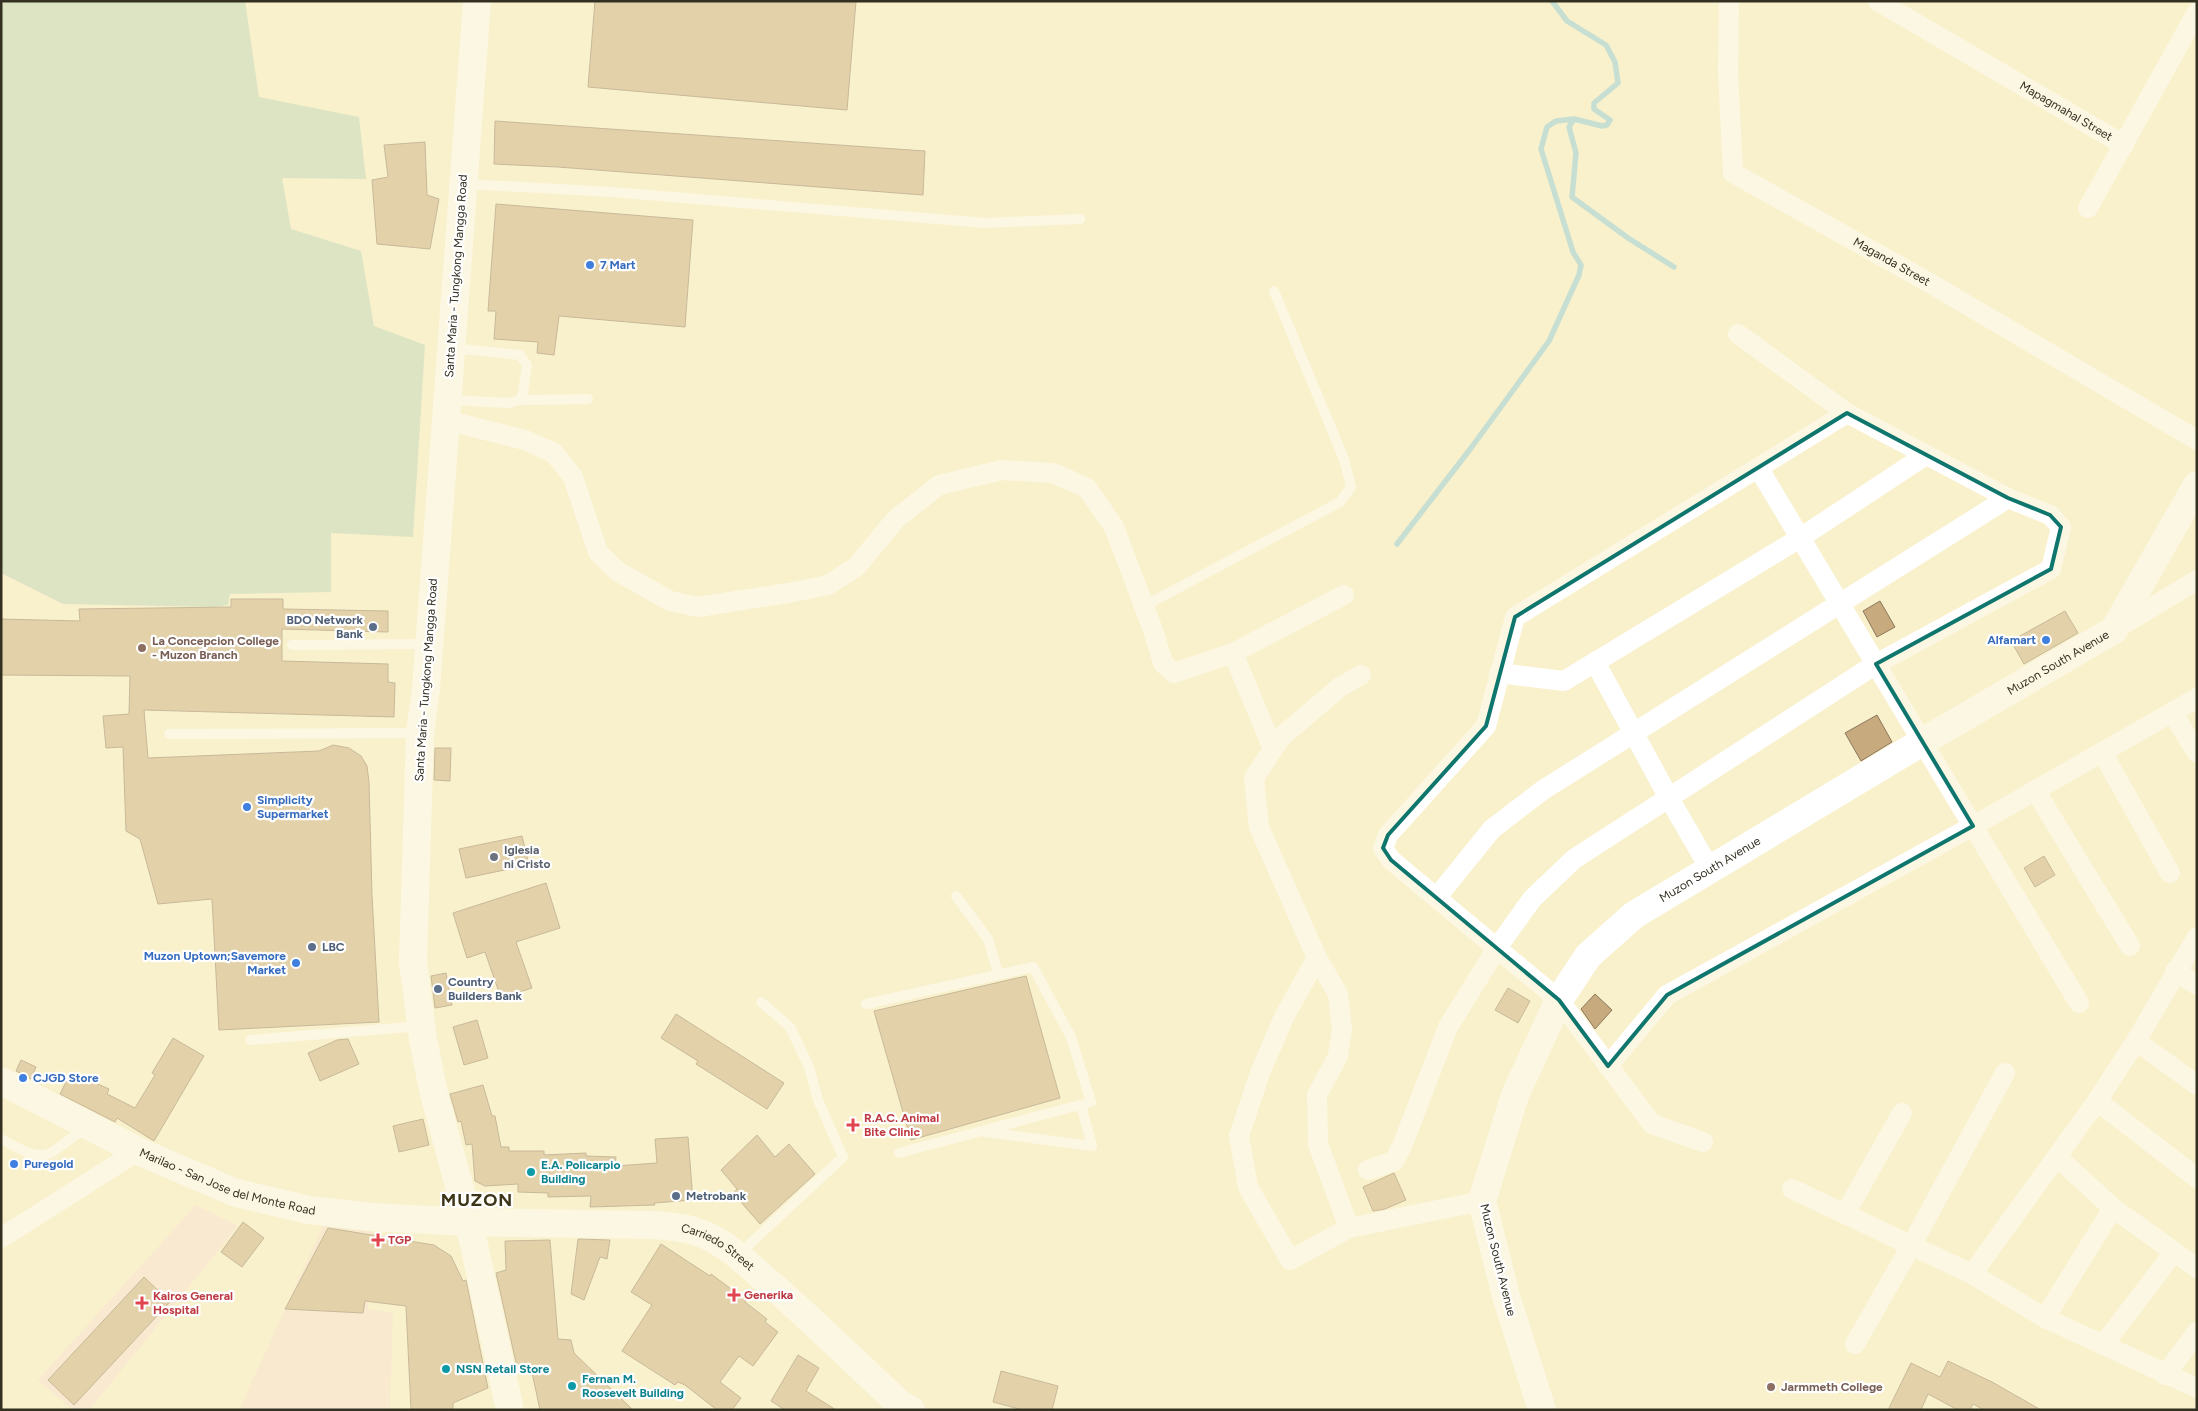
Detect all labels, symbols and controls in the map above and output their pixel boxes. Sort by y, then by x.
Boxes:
street label: Mapagmahal Street [2017,79,2115,144]
street label: Santa Maria - Tungkong Mangga Road [442,174,470,378]
street label: Maganda Street [1851,235,1933,289]
place label: 7 Mart [600,258,636,272]
marker: 7 Mart [584,259,596,271]
street label: Santa Maria - Tungkong Mangga Road [412,578,440,782]
place label: BDO Network Bank [286,613,364,641]
marker: BDO Network Bank [367,621,379,633]
street label: Muzon South Avenue [2005,627,2112,698]
place label: Alfamart [1987,633,2036,647]
place label: La Concepcion College - Muzon Branch [152,634,279,662]
marker: Alfamart [2040,634,2052,646]
marker: La Concepcion College - Muzon Branch [136,642,148,654]
place label: Simplicity Supermarket [257,793,329,821]
marker: Simplicity Supermarket [241,801,253,813]
street label: Muzon South Avenue [1657,834,1763,905]
place label: Iglesia ni Cristo [504,843,551,871]
marker: Iglesia ni Cristo [488,851,500,863]
place label: LBC [322,940,345,954]
marker: LBC [306,941,318,953]
place label: Muzon Uptown;Savemore Market [144,949,286,977]
marker: Muzon Uptown;Savemore Market [290,957,302,969]
place label: Country Builders Bank [448,975,523,1003]
marker: Country Builders Bank [432,983,444,995]
place label: CJGD Store [33,1071,99,1085]
marker: CJGD Store [17,1072,29,1084]
place label: R.A.C. Animal Bite Clinic [864,1111,939,1139]
marker: R.A.C. Animal Bite Clinic [846,1118,860,1132]
street label: Marilao - San Jose del Monte Road [137,1145,316,1218]
place label: Puregold [24,1157,74,1171]
marker: Puregold [8,1158,20,1170]
place label: E.A. Policarpio Building [541,1158,620,1186]
marker: E.A. Policarpio Building [525,1166,537,1178]
district label: MUZON [441,1189,513,1211]
place label: Metrobank [686,1189,747,1203]
marker: Metrobank [670,1190,682,1202]
street label: Muzon South Avenue [1477,1202,1519,1318]
street label: Carriedo Street [680,1221,757,1274]
place label: TGP [388,1233,412,1247]
marker: TGP [372,1234,384,1246]
place label: Generika [744,1288,793,1302]
place label: Kairos General Hospital [153,1289,233,1317]
marker: Generika [728,1289,740,1301]
marker: Kairos General Hospital [135,1296,149,1310]
place label: NSN Retail Store [456,1362,550,1376]
marker: NSN Retail Store [440,1363,452,1375]
place label: Fernan M. Roosevelt Building [582,1372,684,1400]
marker: Fernan M. Roosevelt Building [566,1380,578,1392]
place label: Jarmmeth College [1781,1380,1883,1394]
marker: Jarmmeth College [1765,1381,1777,1393]

